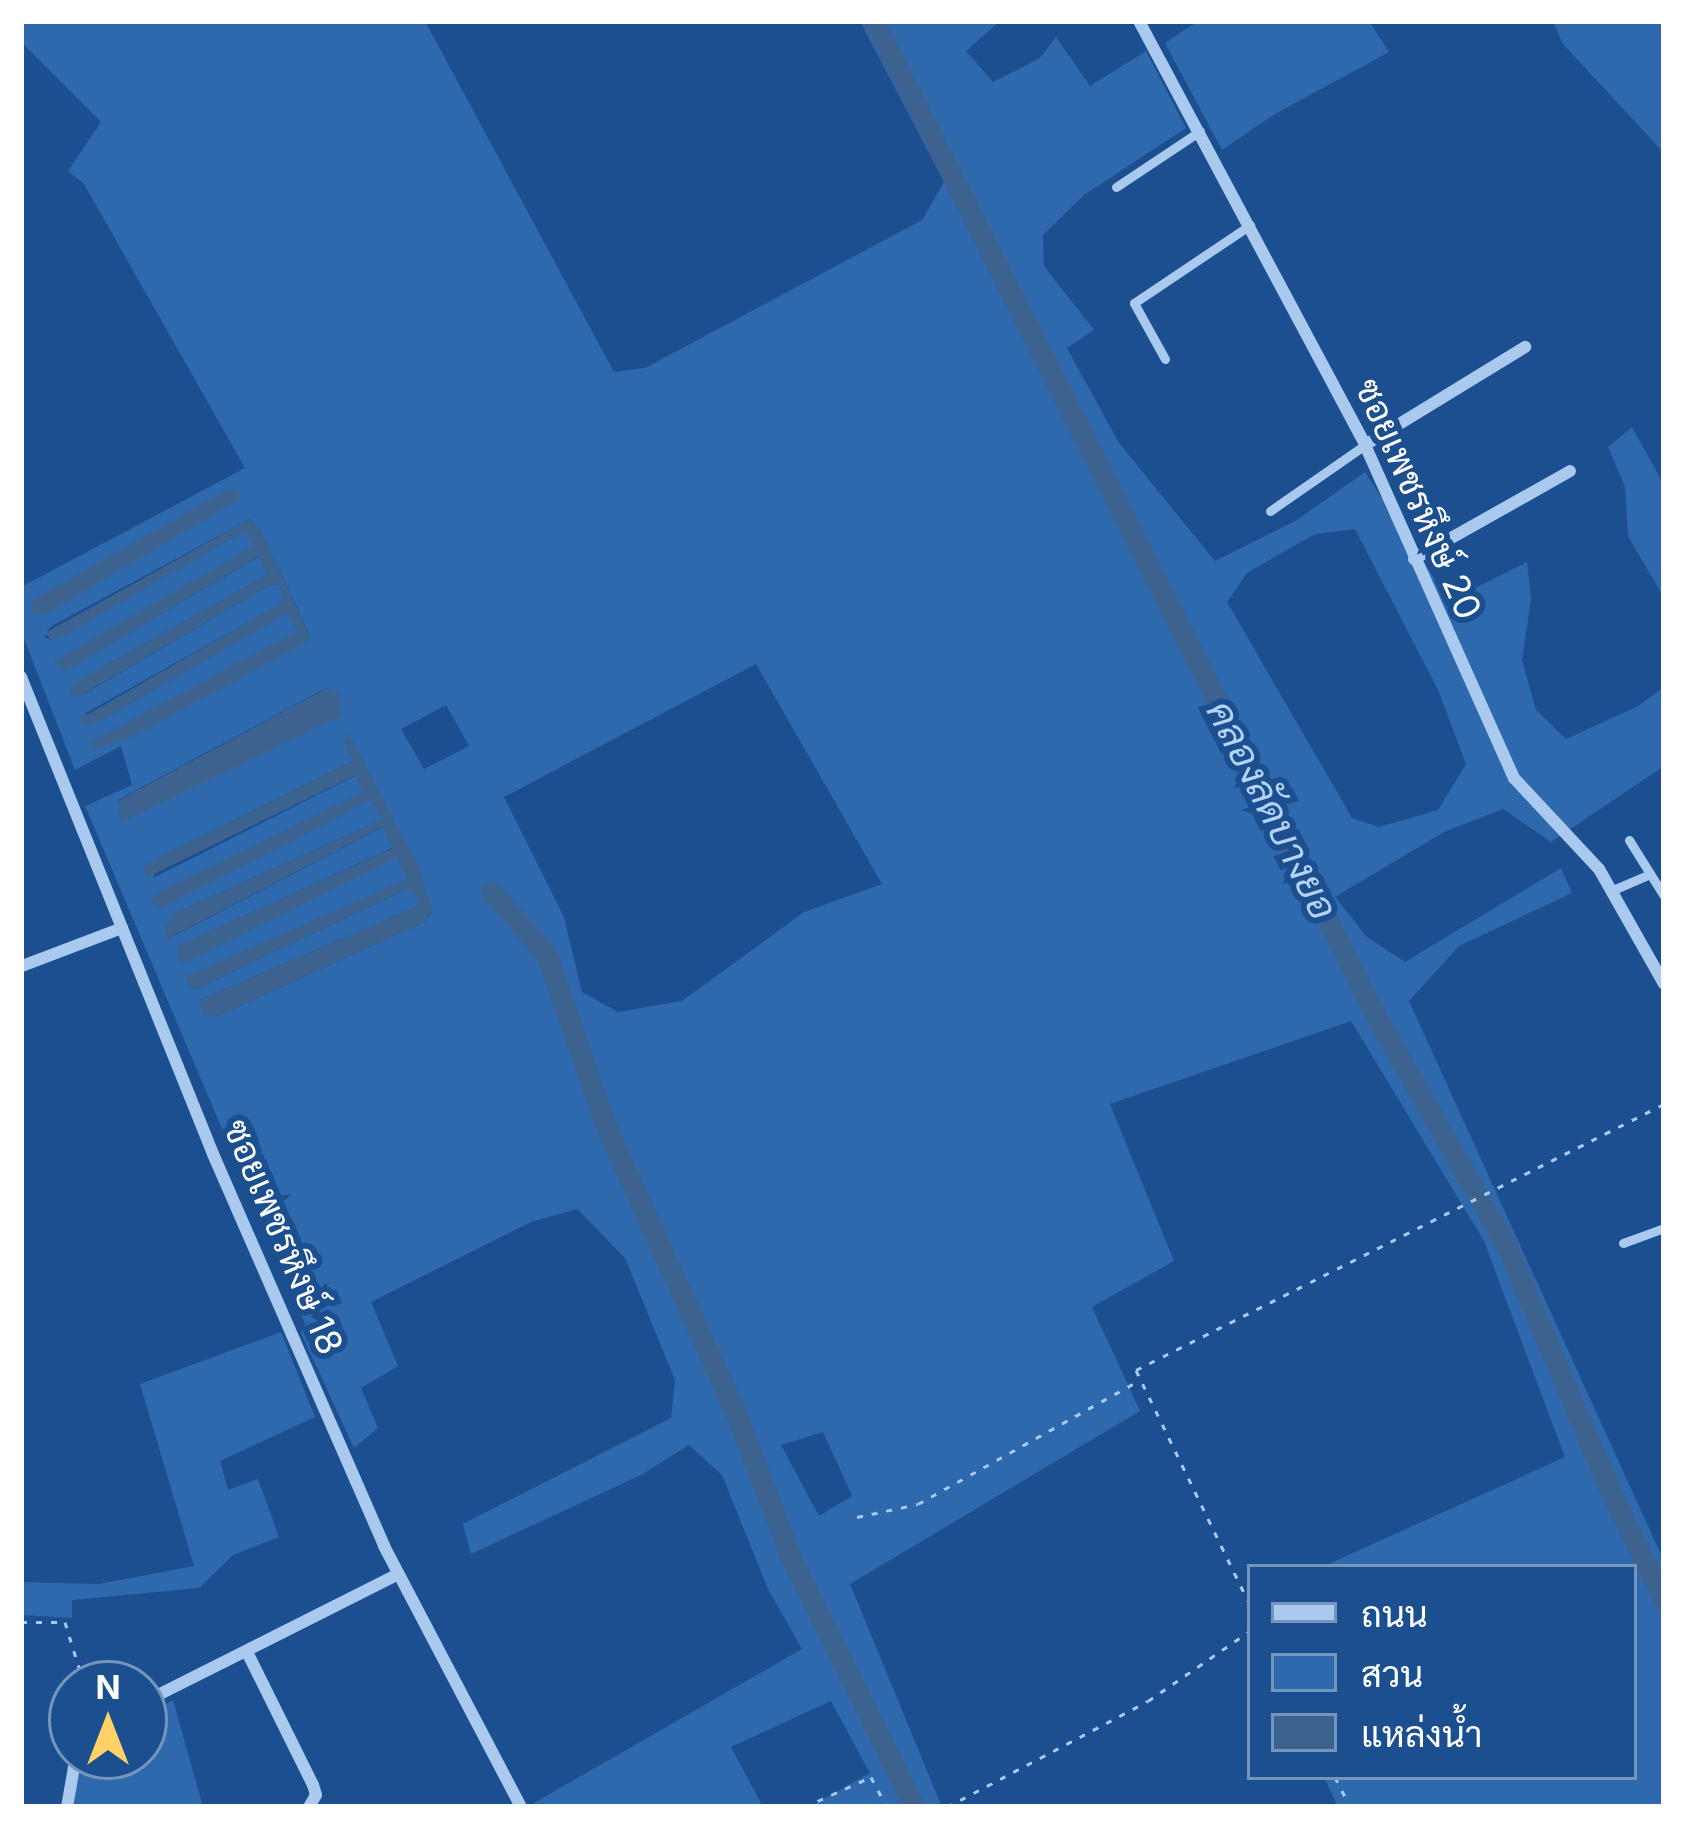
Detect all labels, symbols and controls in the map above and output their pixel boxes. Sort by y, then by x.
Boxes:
street label: ซอยเพชรหึงษ์ 20 [1346,372,1490,626]
water label: คลองลัดบางยอ [1197,693,1347,927]
street label: ซอยเพชรหึงษ์ 18 [214,1113,352,1361]
legend [1247,1564,1637,1780]
text: ถนน [1361,1592,1428,1636]
text: สวน [1361,1652,1423,1696]
north arrow [48,1660,168,1780]
text: N [95,1667,121,1707]
text: แหล่งน้ำ [1361,1712,1482,1756]

